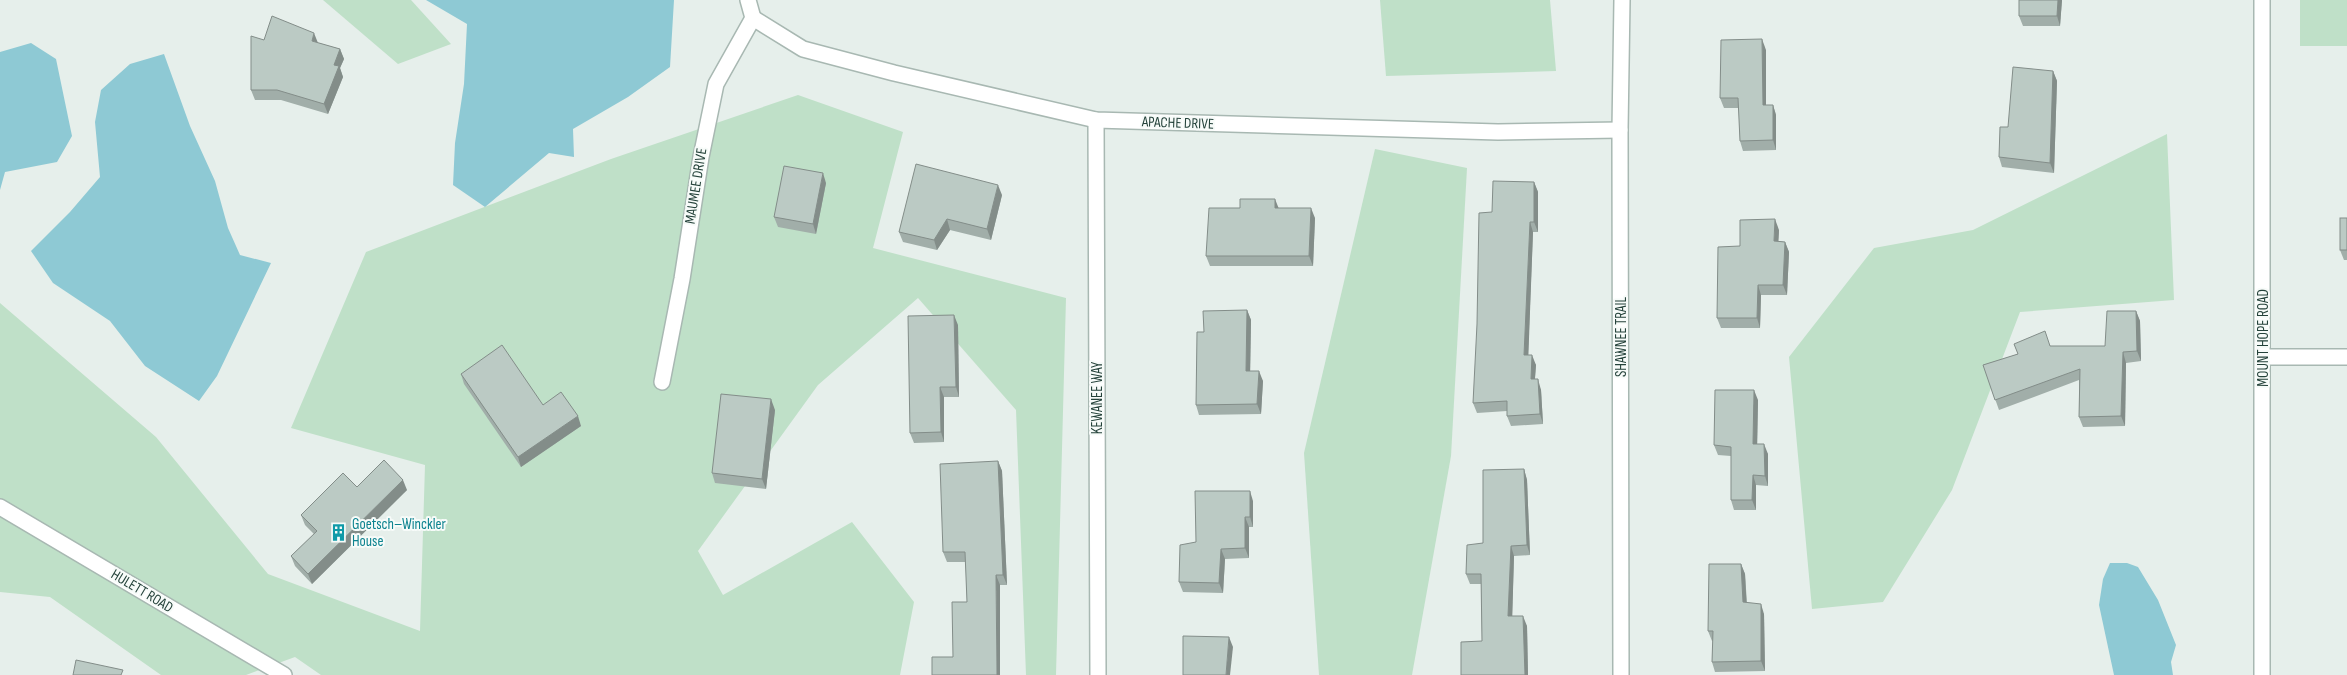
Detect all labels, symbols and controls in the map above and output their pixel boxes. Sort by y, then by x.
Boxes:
street label: APACHE DRIVE [1140,112,1215,134]
street label: MAUMEE DRIVE [681,147,711,225]
street label: MOUNT HOPE ROAD [2254,289,2273,387]
street label: SHAWNEE TRAIL [1612,296,1631,377]
street label: KEWANEE WAY [1088,361,1107,434]
place label: Goetsch–Winckler House [352,515,446,551]
building icon: Goetsch–Winckler House [328,523,348,543]
street label: HULETT ROAD [107,565,177,617]

